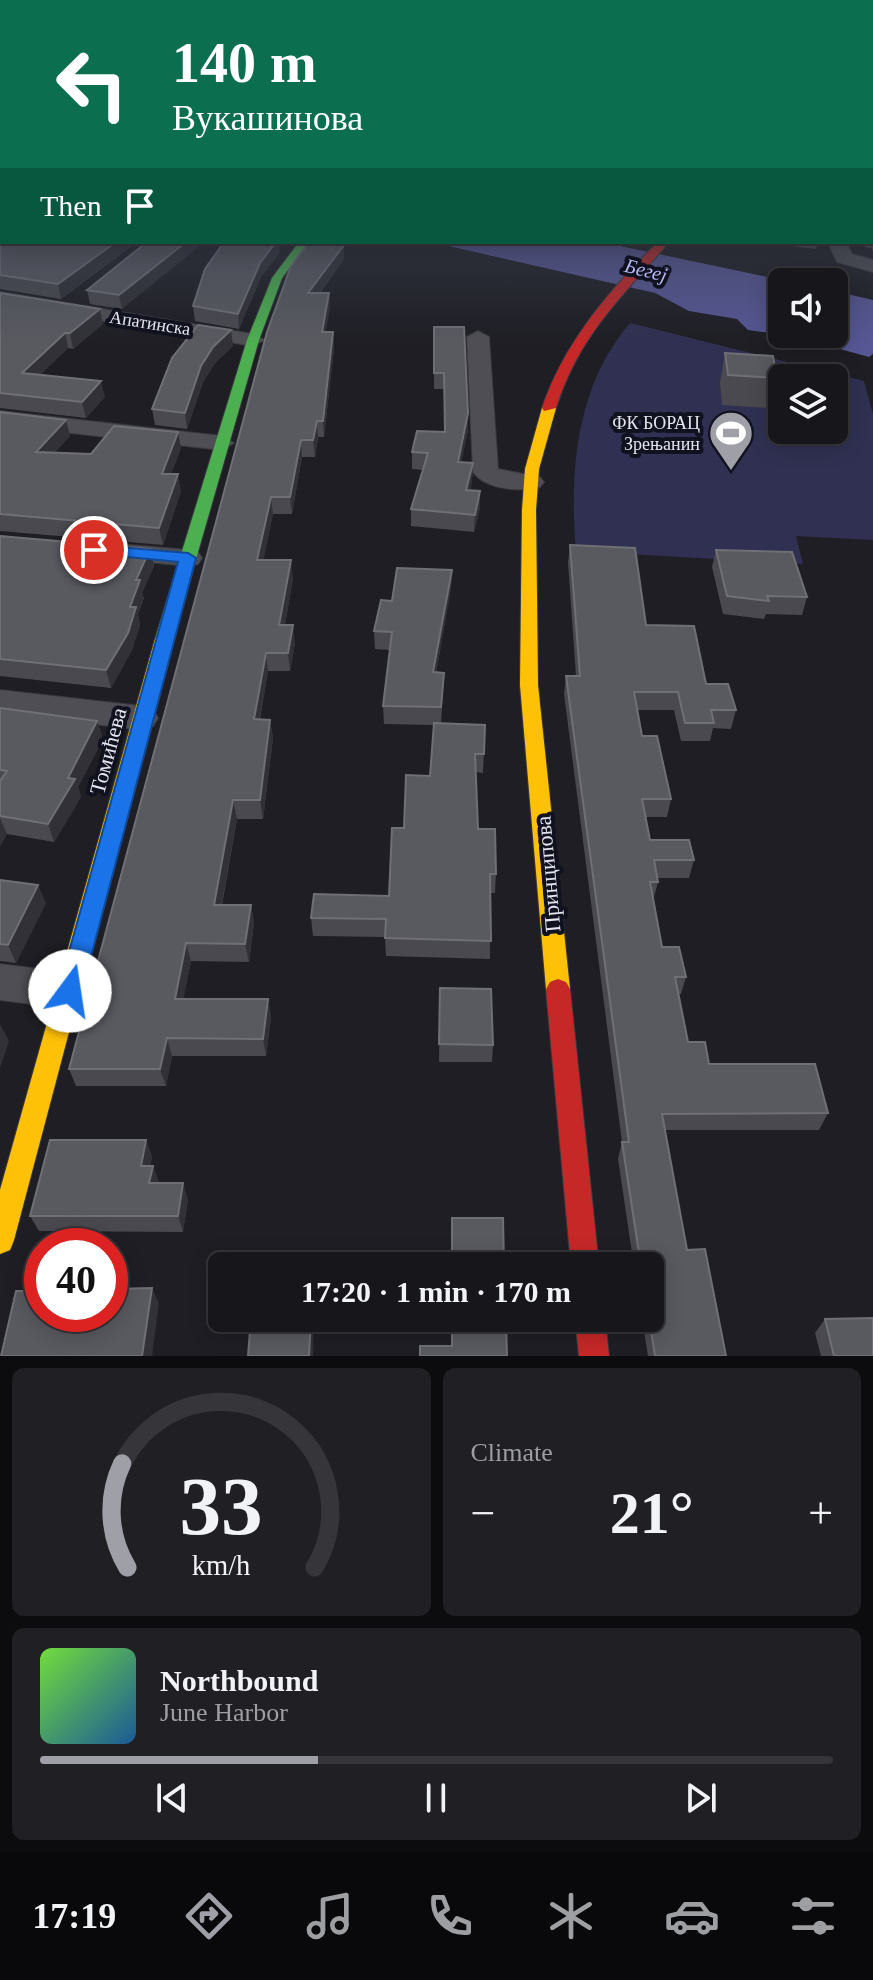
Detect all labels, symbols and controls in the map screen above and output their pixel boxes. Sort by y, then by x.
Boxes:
icon: left [40,32,144,136]
text: 140 m [172,32,317,94]
text: Вукашинова [172,98,363,138]
icon: arrive [118,184,162,228]
text: Then [40,189,102,222]
water label: Бегеј [621,254,670,287]
map controls [768,268,848,444]
button: sound [768,268,848,348]
street label: Апатинска [108,307,192,339]
button: layers [768,364,848,444]
sports icon: ФК БОРАЦ Зрењанин [707,409,755,472]
place label: ФК БОРАЦ Зрењанин [612,413,700,454]
pin [60,516,128,584]
icon: arrive [72,528,116,572]
street label: Томићева [84,705,132,797]
street label: Принципова [530,815,566,933]
position arrow [28,949,112,1033]
speed limit sign: 40 [24,1228,128,1332]
text: 17:20 · 1 min · 170 m [301,1275,571,1308]
text: Climate [471,1438,553,1467]
text: 33 [180,1460,263,1552]
text: 21° [610,1480,694,1546]
text: − [471,1489,495,1538]
text: + [808,1489,833,1538]
text: km/h [192,1550,251,1581]
text: Northbound [160,1664,318,1697]
text: June Harbor [160,1698,288,1727]
icon: previous [150,1776,194,1820]
icon: pause [414,1776,458,1820]
icon: next [679,1776,723,1820]
icon: directions [181,1888,237,1944]
icon: music [302,1888,358,1944]
icon: phone [422,1888,478,1944]
icon: climate [543,1888,599,1944]
icon: car [664,1888,720,1944]
icon: filters [785,1888,841,1944]
text: 17:19 [32,1896,116,1936]

